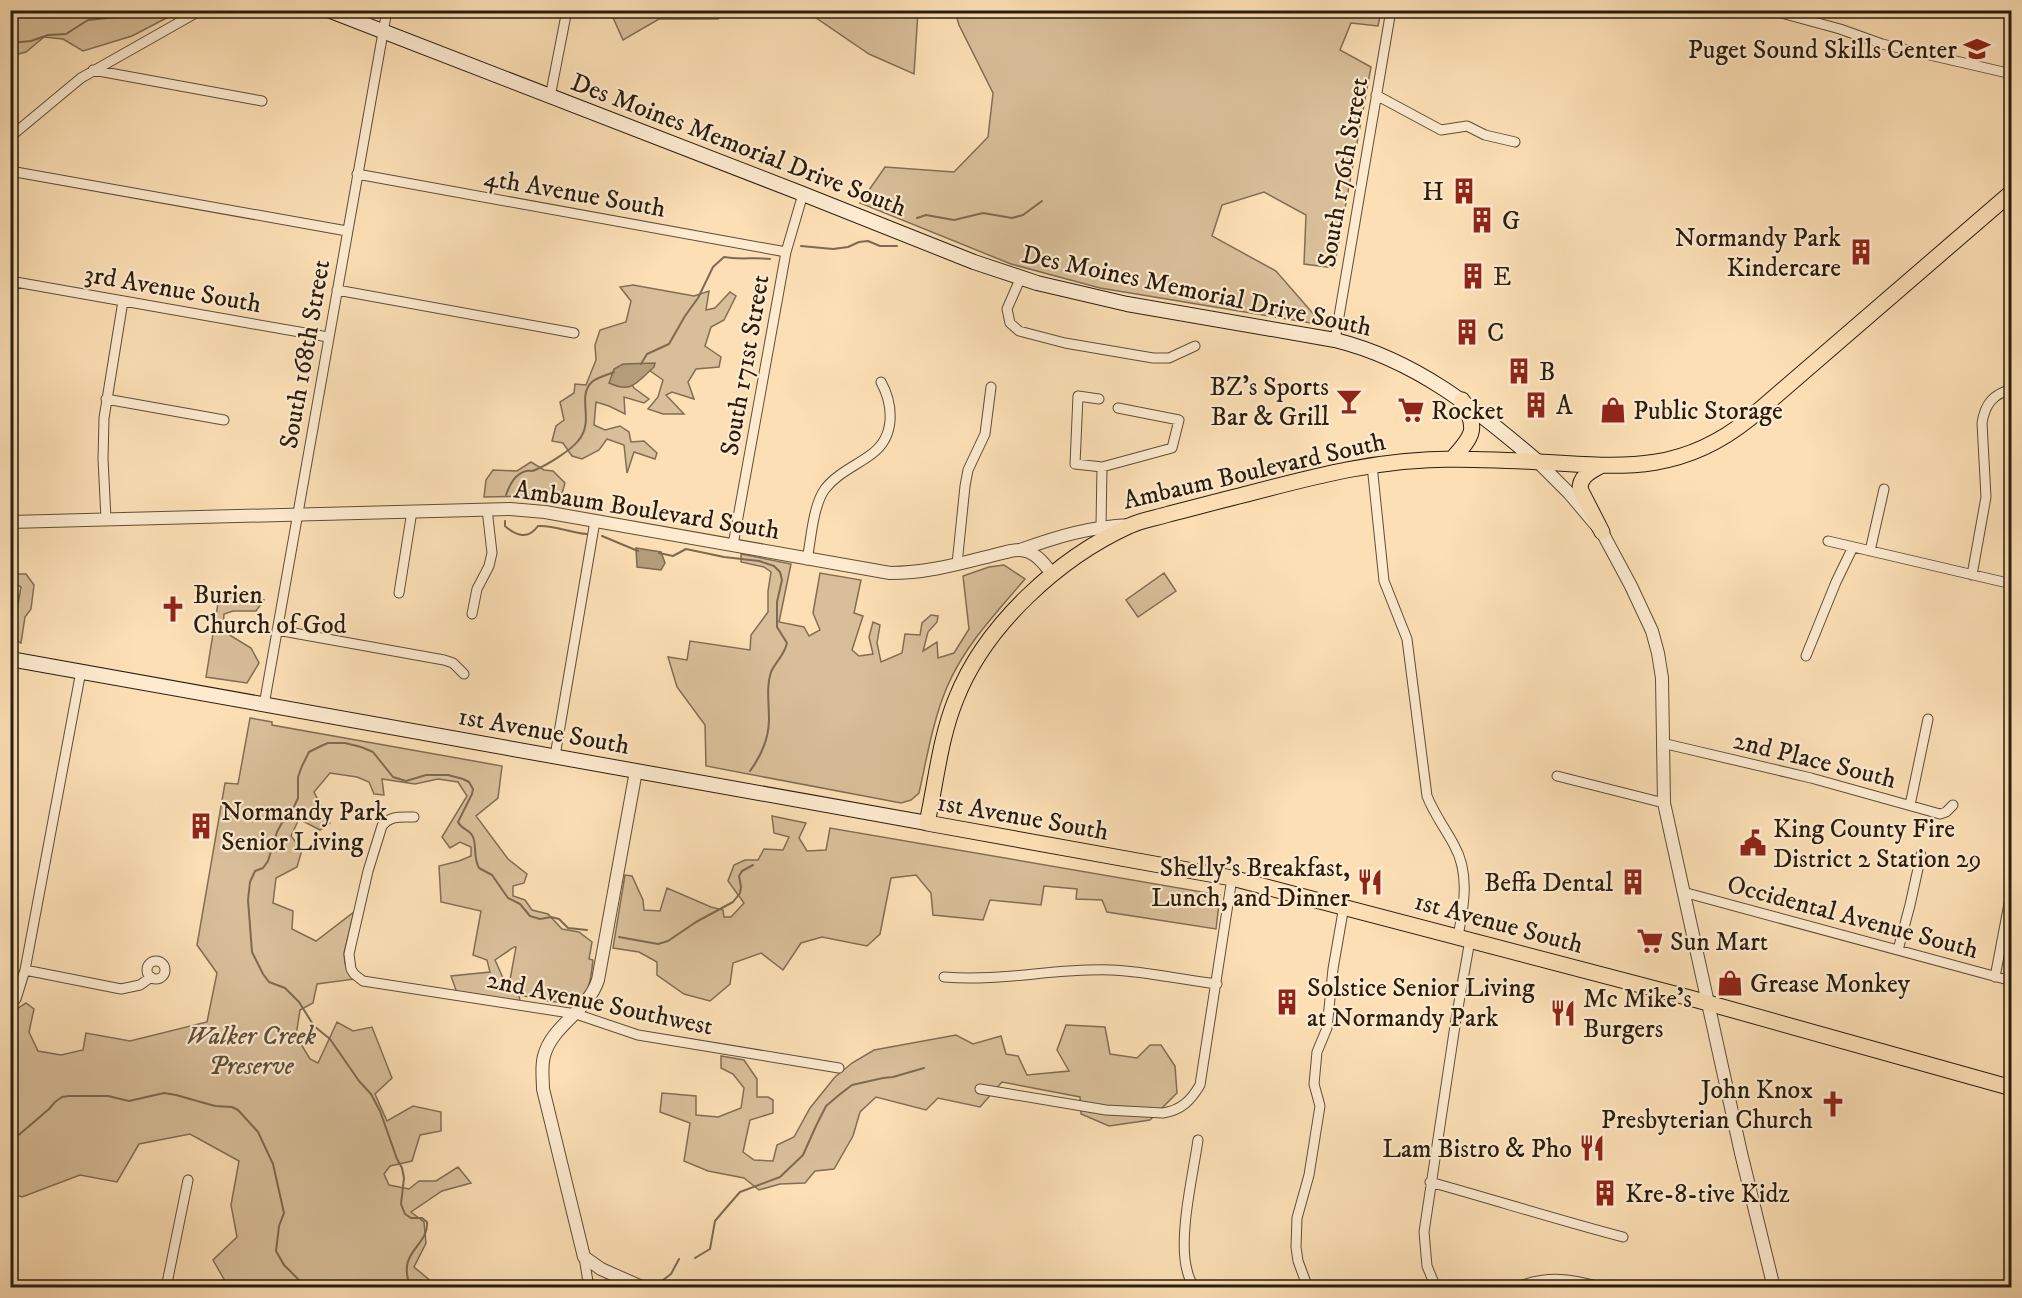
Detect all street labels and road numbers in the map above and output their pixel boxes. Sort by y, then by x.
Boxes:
street label: Des Moines Memorial Drive South [566,66,911,225]
street label: South 176th Street [1311,75,1376,270]
street label: 4th Avenue South [481,161,668,226]
street label: Des Moines Memorial Drive South [1019,238,1375,345]
street label: South 168th Street [273,257,338,451]
street label: 3rd Avenue South [82,258,264,321]
street label: South 171st Street [713,272,778,458]
street label: Ambaum Boulevard South [1120,425,1389,518]
street label: Ambaum Boulevard South [512,473,782,548]
street label: 1st Avenue South [455,700,632,763]
street label: 2nd Place South [1730,724,1900,797]
street label: 1st Avenue South [934,786,1111,849]
street label: Occidental Avenue South [1723,868,1982,967]
street label: 1st Avenue South [1411,885,1587,962]
street label: 2nd Avenue Southwest [484,963,716,1044]

